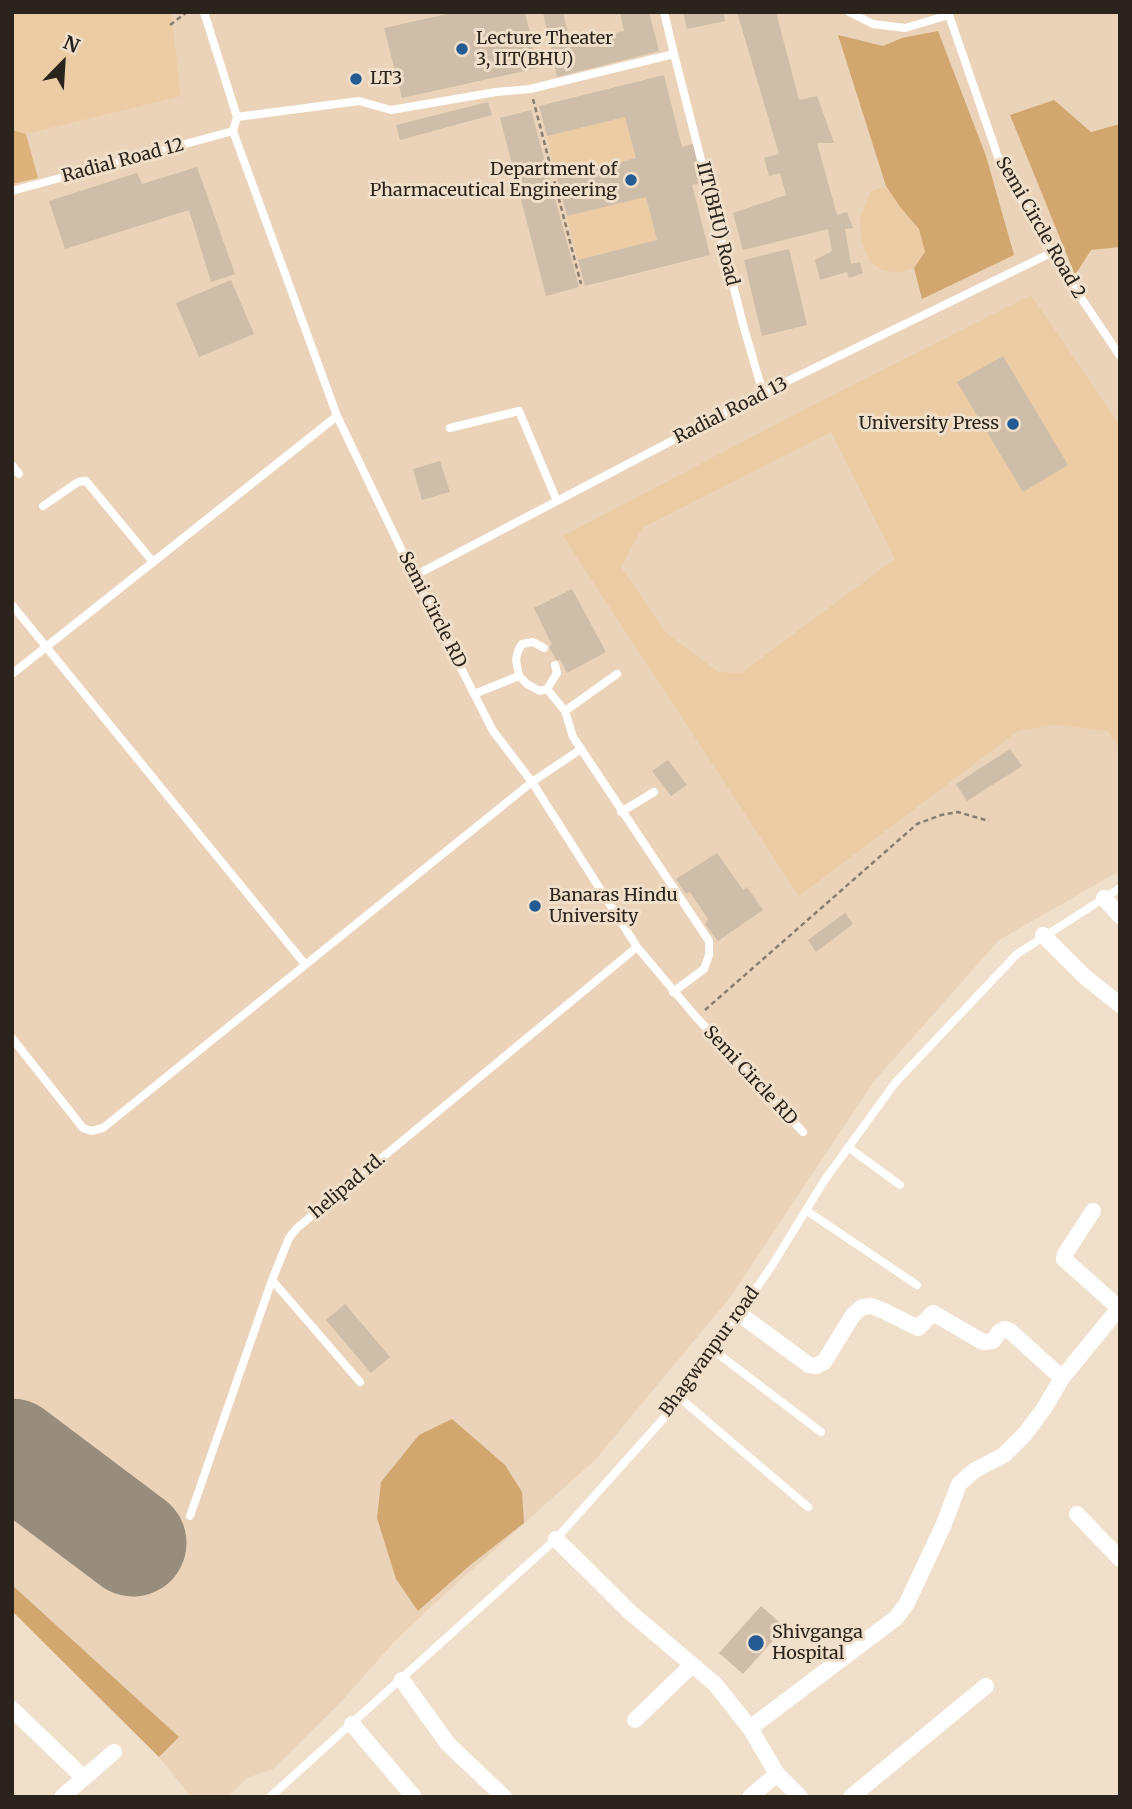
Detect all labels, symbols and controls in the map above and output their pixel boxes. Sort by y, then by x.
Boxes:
north arrow [28,28,98,98]
place label: Lecture Theater 3, IIT(BHU) [476,28,613,70]
text: N [60,30,83,58]
marker: Lecture Theater 3, IIT(BHU) [454,41,470,57]
place label: LT3 [370,68,402,90]
marker: LT3 [348,71,364,87]
street label: Radial Road 12 [60,134,186,188]
street label: Semi Circle Road 2 [991,153,1089,303]
place label: Department of Pharmaceutical Engineering [370,159,617,202]
street label: IIT(BHU) Road [691,160,743,288]
marker: Department of Pharmaceutical Engineering [623,172,639,188]
street label: Radial Road 13 [671,373,791,449]
place label: University Press [859,413,999,435]
marker: University Press [1005,416,1021,432]
street label: Semi Circle RD [393,548,471,672]
place label: Banaras Hindu University [549,885,678,928]
marker: Banaras Hindu University [527,898,543,914]
street label: Semi Circle RD [699,1022,801,1130]
street label: helipad rd. [306,1148,390,1224]
street label: Bhagwanpur road [656,1283,764,1421]
place label: Shivganga Hospital [772,1622,863,1664]
marker: Shivganga Hospital [746,1633,766,1653]

